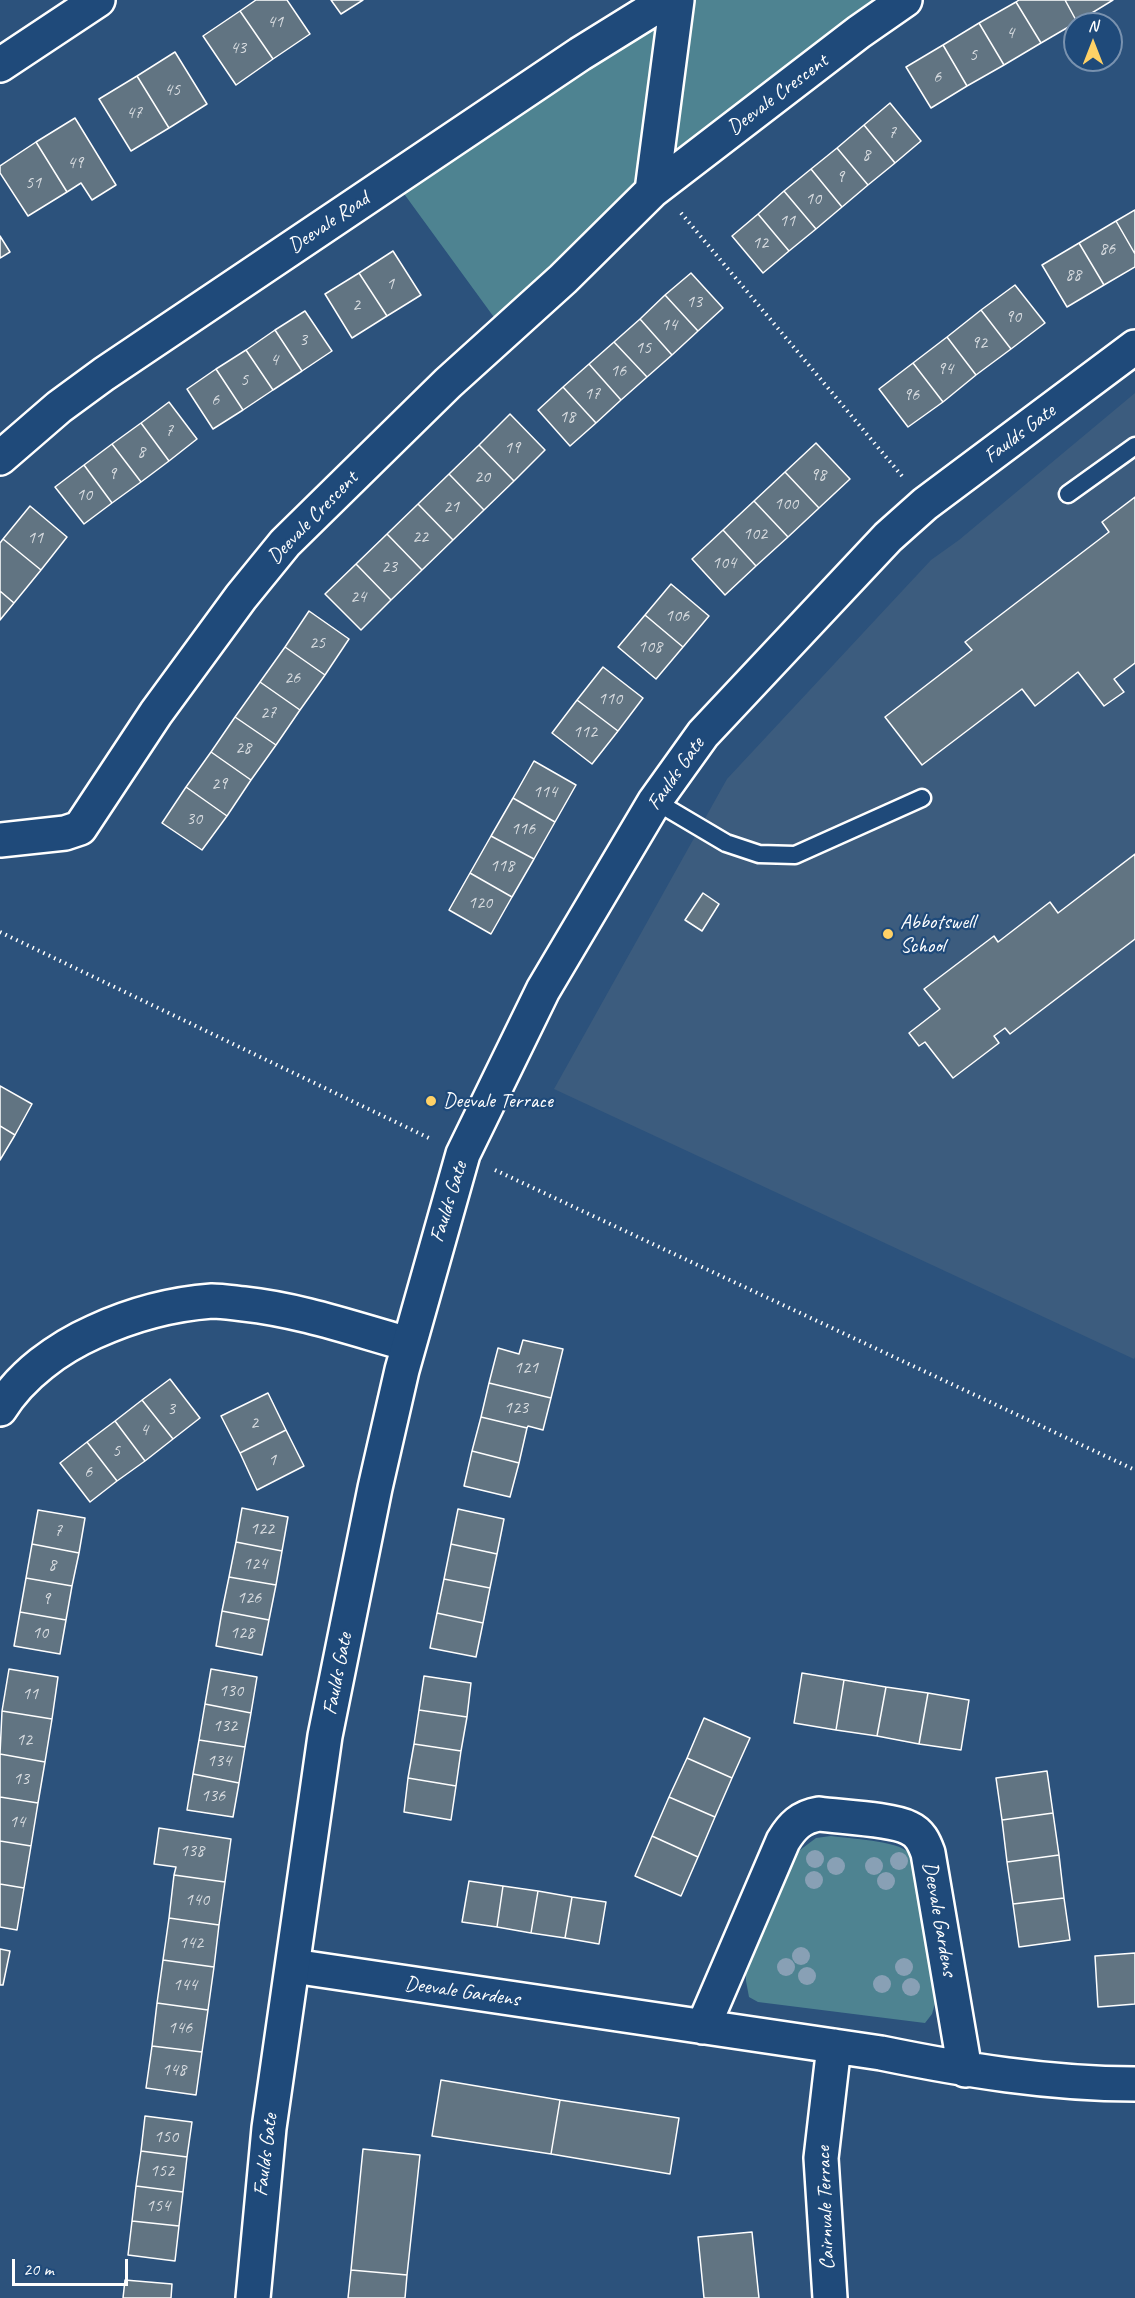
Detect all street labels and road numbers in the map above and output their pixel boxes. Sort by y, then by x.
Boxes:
street label: Deevale Crescent [723,49,833,141]
street label: Deevale Road [284,187,374,259]
street label: Faulds Gate [979,399,1061,469]
street label: Deevale Crescent [262,466,364,570]
street label: Faulds Gate [642,733,710,815]
street label: Faulds Gate [425,1159,473,1245]
street label: Faulds Gate [318,1631,358,1717]
street label: Deevale Gardens [917,1860,961,1978]
street label: Deevale Gardens [403,1971,521,2013]
street label: Faulds Gate [248,2112,284,2198]
street label: Cairnvale Terrace [811,2146,841,2270]

